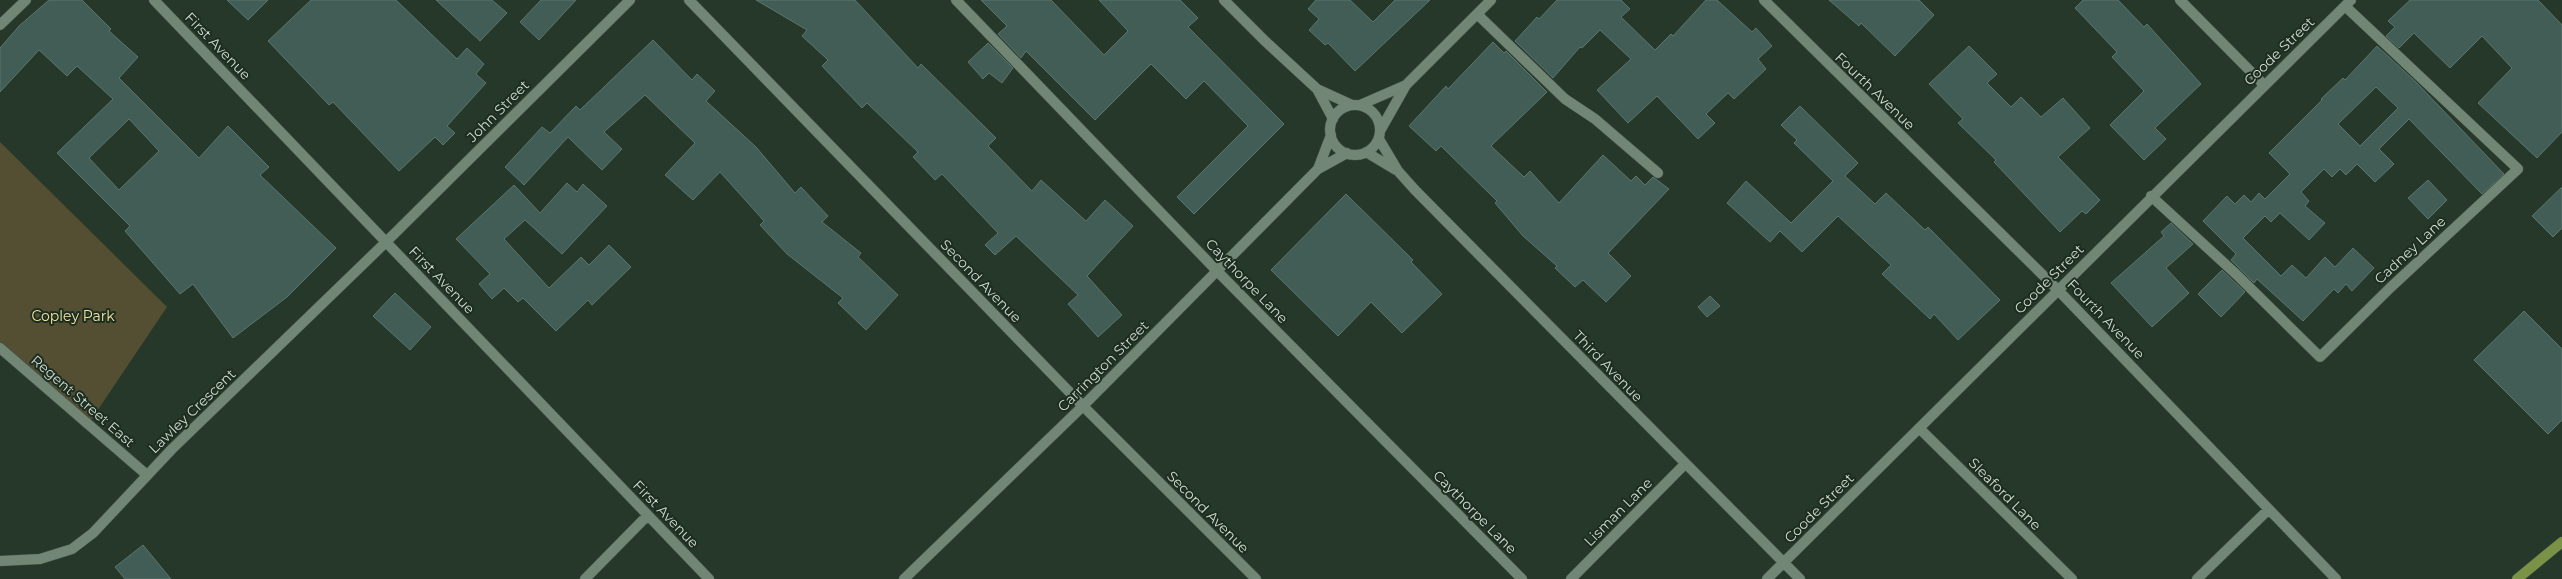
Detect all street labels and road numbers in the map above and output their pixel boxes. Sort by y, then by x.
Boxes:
street label: First Avenue [181,8,255,84]
street label: Coode Street [2240,13,2318,89]
street label: Fourth Avenue [1831,48,1919,134]
street label: John Street [462,76,533,147]
street label: Cadney Lane [2371,212,2449,288]
street label: Caythorpe Lane [1202,235,1292,327]
street label: Second Avenue [937,236,1025,326]
street label: Coode Street [2010,240,2088,318]
street label: First Avenue [405,242,479,318]
street label: Fourth Avenue [2063,275,2149,363]
street label: Carrington Street [1054,316,1153,415]
street label: Third Avenue [1569,326,1647,406]
street label: Regent Street East [27,351,139,451]
street label: Lawley Crescent [145,365,240,457]
street label: Sleaford Lane [1965,454,2045,534]
street label: Caythorpe Lane [1429,466,1521,558]
street label: Second Avenue [1163,467,1253,557]
street label: Coode Street [1780,469,1858,547]
street label: Lisman Lane [1580,474,1656,550]
street label: First Avenue [629,476,703,552]

